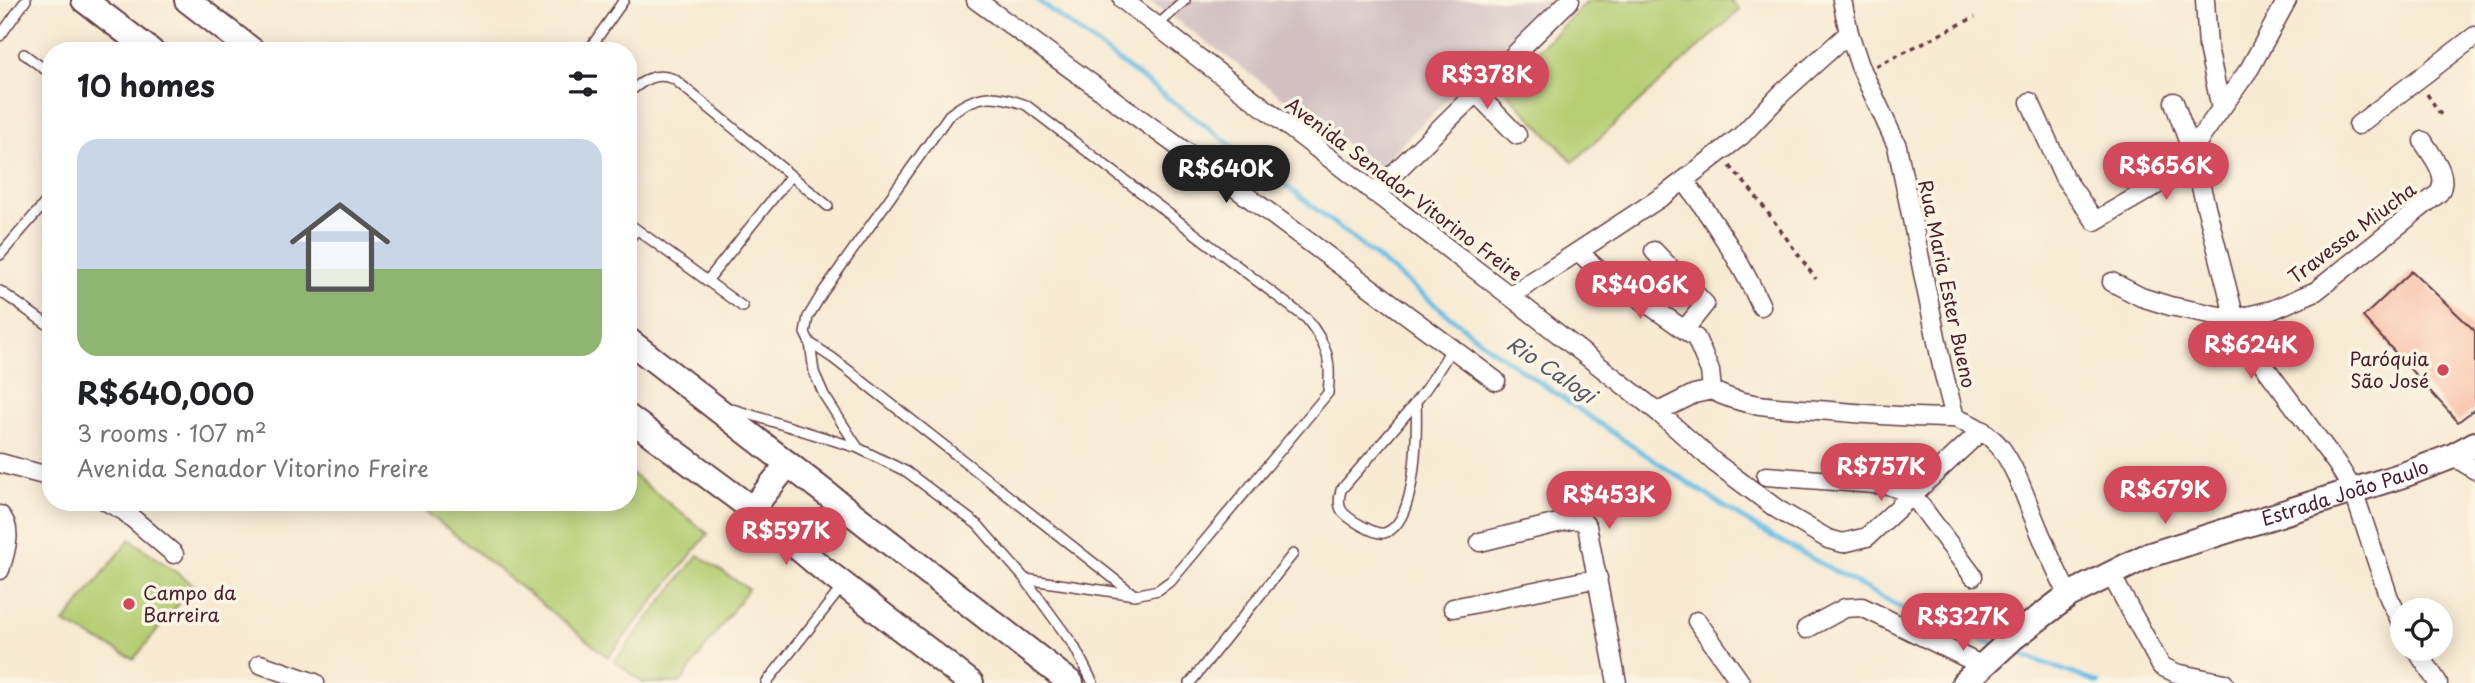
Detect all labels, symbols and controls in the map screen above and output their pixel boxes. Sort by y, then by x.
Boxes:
pin: R$378K [1430,52,1544,111]
text: R$378K [1441,56,1533,91]
text: 10 homes [77,62,215,107]
icon: filters [564,65,602,103]
street label: Avenida Senador Vitorino Freire [1280,90,1529,287]
pin: R$656K [2109,142,2223,202]
pin: R$640K [1169,146,1283,205]
text: R$656K [2119,147,2213,182]
text: R$640K [1178,150,1274,185]
street label: Travessa Miucha [2282,175,2421,290]
street label: Rua Maria Ester Bueno [1912,177,1984,390]
icon: home [277,184,403,310]
pin: R$406K [1583,262,1697,321]
text: R$406K [1591,266,1689,301]
pin: R$624K [2194,322,2308,381]
text: R$624K [2204,326,2298,361]
water label: Rio Calogi [1501,327,1606,412]
place label: Paróquia São José [2350,344,2429,394]
marker: Paróquia São José [2435,362,2451,378]
text: R$640,000 [77,370,254,415]
text: 3 rooms · 107 m² [77,415,267,450]
pin: R$757K [1824,444,1938,503]
text: R$757K [1837,448,1925,483]
text: Avenida Senador Vitorino Freire [77,450,429,485]
street label: Estrada João Paulo [2257,452,2432,532]
pin: R$679K [2108,466,2222,526]
text: R$679K [2120,471,2210,506]
pin: R$453K [1552,472,1666,531]
text: R$453K [1562,476,1656,511]
pin: R$597K [729,508,843,567]
text: R$597K [742,512,830,547]
place label: Campo da Barreira [143,578,236,628]
pin: R$327K [1906,594,2020,653]
marker: Campo da Barreira [121,596,137,612]
text: R$327K [1917,598,2009,633]
map controls [2390,598,2453,661]
button: locate [2390,598,2453,661]

